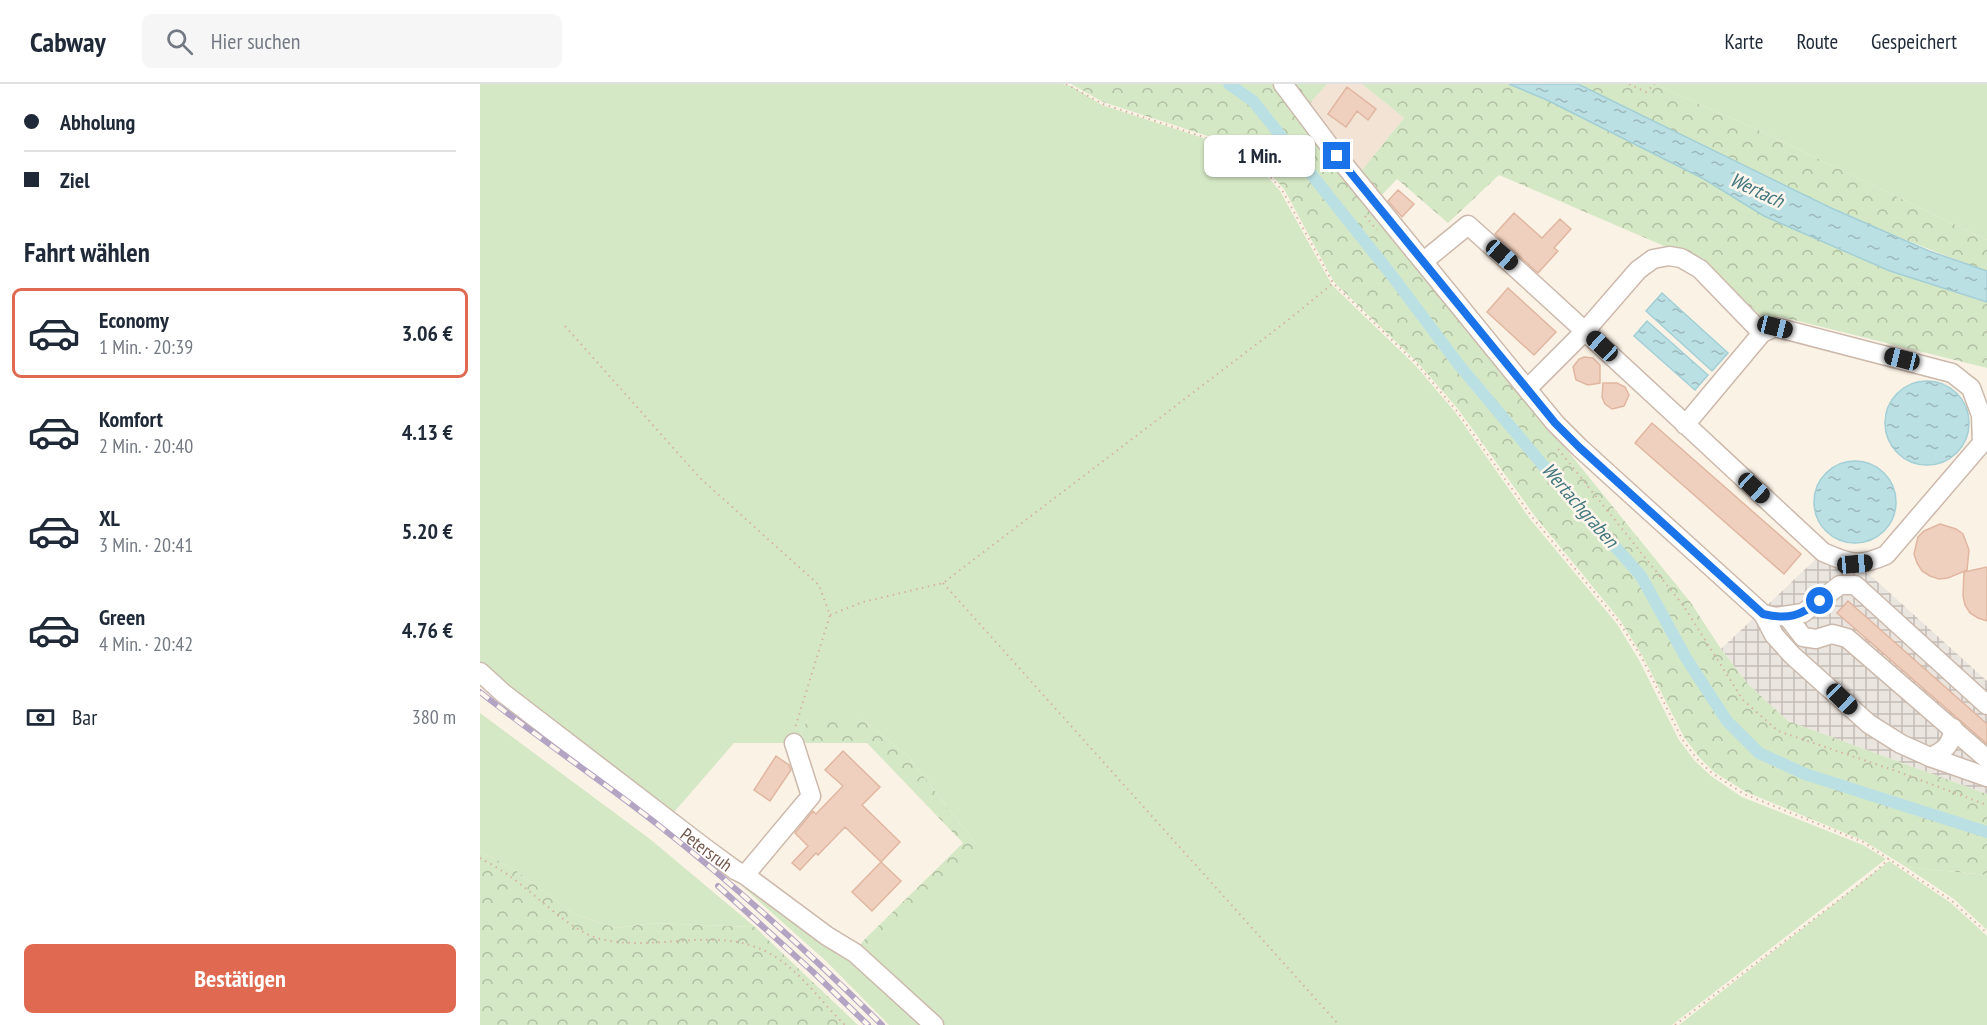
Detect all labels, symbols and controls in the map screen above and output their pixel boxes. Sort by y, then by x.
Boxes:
search box [142,14,562,68]
text: Cabway [30,23,106,60]
icon: search [163,25,196,58]
text: Hier suchen [211,27,300,55]
text: Karte [1725,28,1763,55]
text: Route [1796,28,1838,55]
text: Gespeichert [1871,28,1957,55]
text: Abholung [60,108,135,136]
callout: 1 Min. [1205,135,1316,177]
route end [1323,142,1350,169]
text: 1 Min. [1237,143,1282,169]
text: Ziel [60,166,90,194]
water label: Wertach [1726,166,1789,214]
text: Fahrt wählen [24,235,150,269]
car [1483,236,1521,274]
icon: car [27,306,81,360]
text: Economy [99,306,169,334]
car [1755,314,1795,340]
text: 3.06 € [402,319,453,347]
car [1583,327,1621,365]
text: 1 Min. · 20:39 [99,334,193,360]
car [1882,346,1922,372]
icon: car [27,405,81,459]
text: Komfort [99,405,163,433]
text: 4.13 € [402,418,453,446]
text: 2 Min. · 20:40 [99,433,193,459]
water label: Wertachgraben [1536,457,1625,554]
car [1735,469,1773,507]
icon: car [27,504,81,558]
text: XL [99,504,120,532]
text: 5.20 € [402,517,453,545]
text: 3 Min. · 20:41 [99,532,193,558]
car [1836,553,1874,575]
route start [1806,587,1833,614]
icon: car [27,603,81,657]
text: Green [99,603,145,631]
text: 4.76 € [402,616,453,644]
text: 4 Min. · 20:42 [99,631,193,657]
car [1823,680,1861,718]
icon: cash [24,701,57,734]
text: Bar [72,703,97,731]
text: 380 m [412,704,456,730]
street label: Petersruh [676,822,737,876]
button: Bestätigen [24,944,456,1013]

